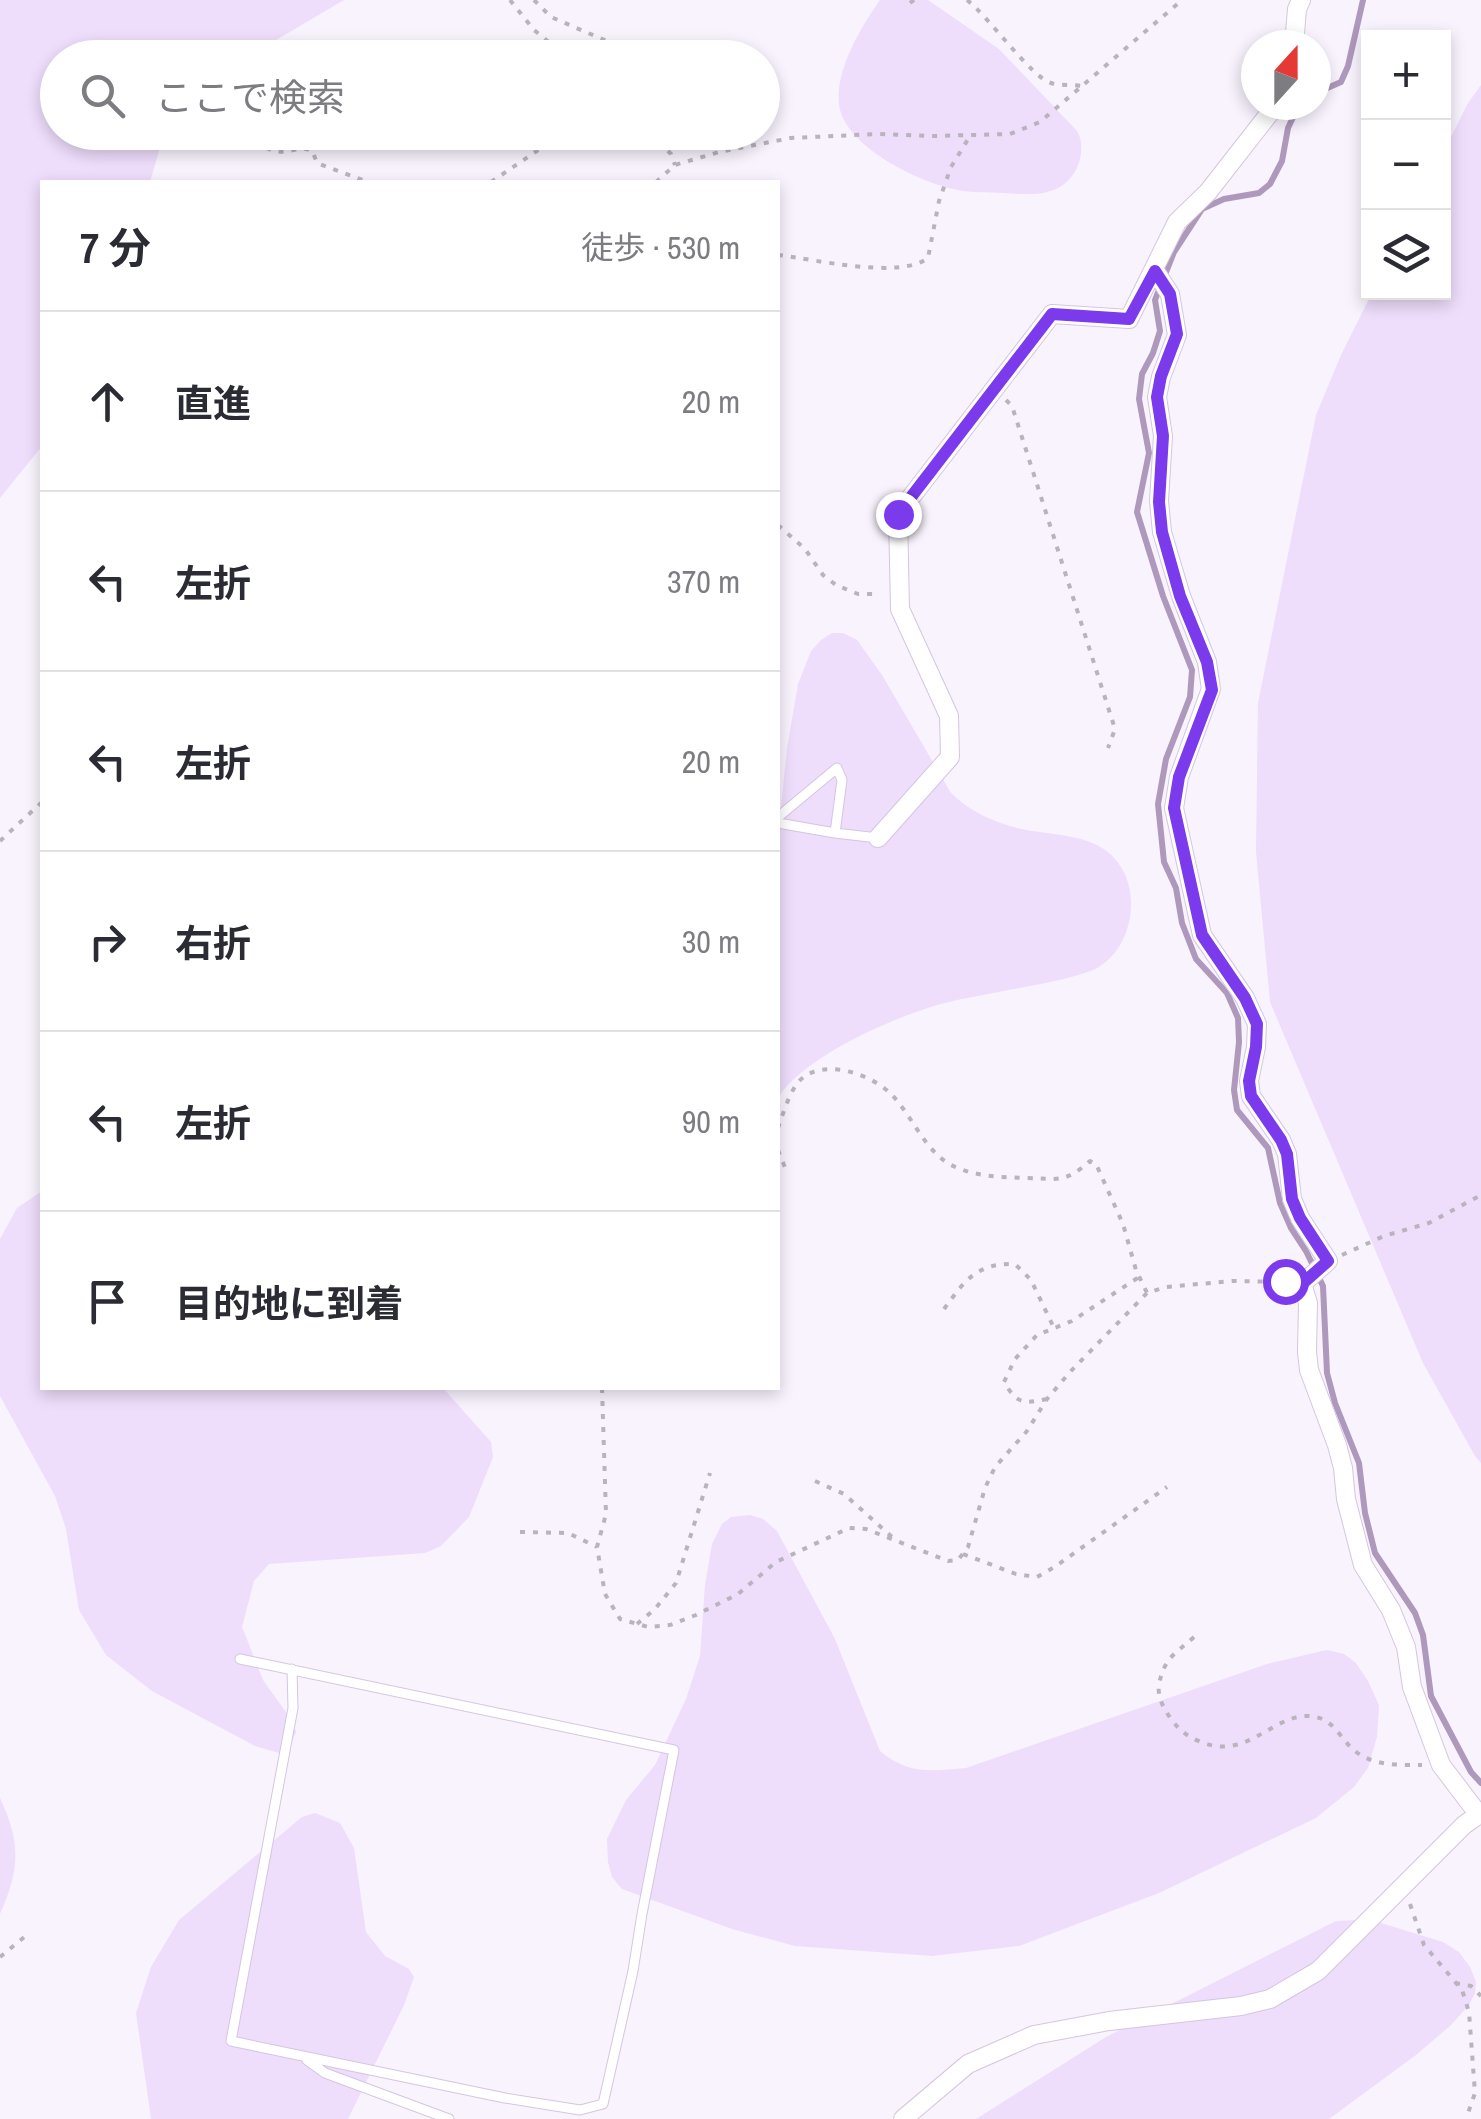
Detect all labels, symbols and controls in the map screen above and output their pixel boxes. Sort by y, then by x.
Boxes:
north arrow [1241,30,1331,120]
map controls [1361,30,1451,300]
button: + [1361,30,1451,120]
search box [40,40,780,150]
icon: search [75,68,130,123]
text: ここで検索 [155,72,345,123]
button: − [1361,120,1451,210]
button: layers [1361,210,1451,300]
text: 7 分 [80,220,151,276]
text: 徒歩 · 530 m [581,226,740,269]
icon: ahead [80,374,135,429]
text: 直進 [175,378,251,429]
text: 20 m [682,380,740,423]
route end [876,492,922,538]
icon: left [80,554,135,609]
text: 左折 [175,558,251,609]
text: 370 m [667,560,740,603]
icon: left [80,734,135,789]
text: 左折 [175,738,251,789]
text: 20 m [682,740,740,783]
icon: right [80,914,135,969]
text: 右折 [175,918,251,969]
text: 30 m [682,920,740,963]
icon: left [80,1094,135,1149]
text: 左折 [175,1098,251,1149]
text: 90 m [682,1100,740,1143]
route start [1263,1259,1309,1305]
icon: arrive [80,1274,135,1329]
text: 目的地に到着 [175,1278,403,1329]

